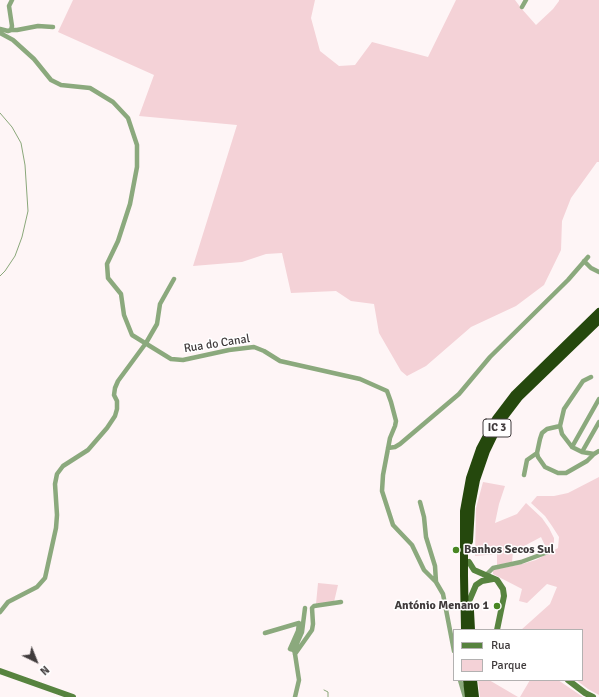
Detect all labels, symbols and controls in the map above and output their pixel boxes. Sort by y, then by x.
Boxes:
street label: Rua do Canal [183,332,251,356]
road number: IC 3 [483,419,511,437]
place label: Banhos Secos Sul [464,543,554,557]
marker: Banhos Secos Sul [451,545,461,555]
place label: António Menano 1 [394,599,489,613]
marker: António Menano 1 [492,601,502,611]
legend [453,629,583,681]
text: Rua [491,638,511,653]
north arrow [16,641,56,681]
text: Parque [491,658,527,673]
text: N [37,663,52,678]

